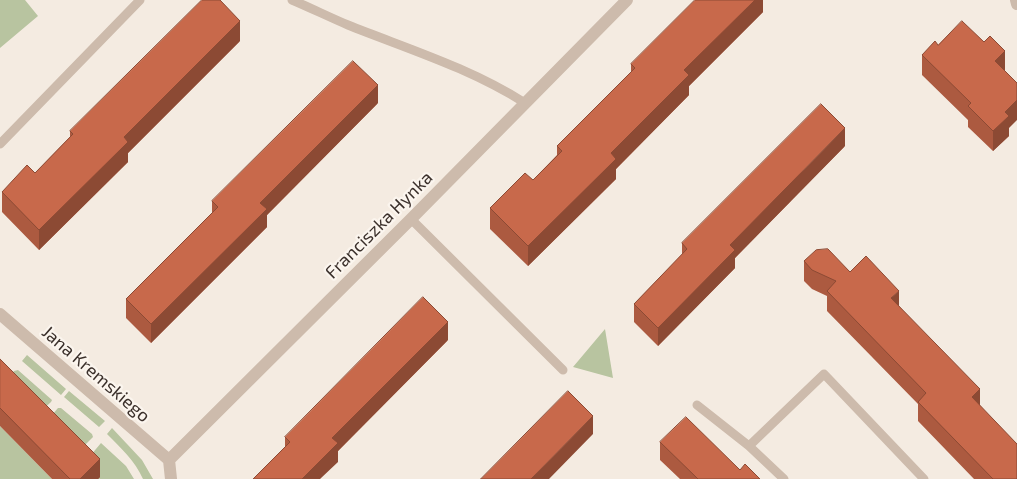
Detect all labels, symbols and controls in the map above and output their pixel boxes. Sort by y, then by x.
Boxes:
street label: Franciszka Hynka [321,167,437,283]
street label: Jana Kremskiego [38,321,154,427]

